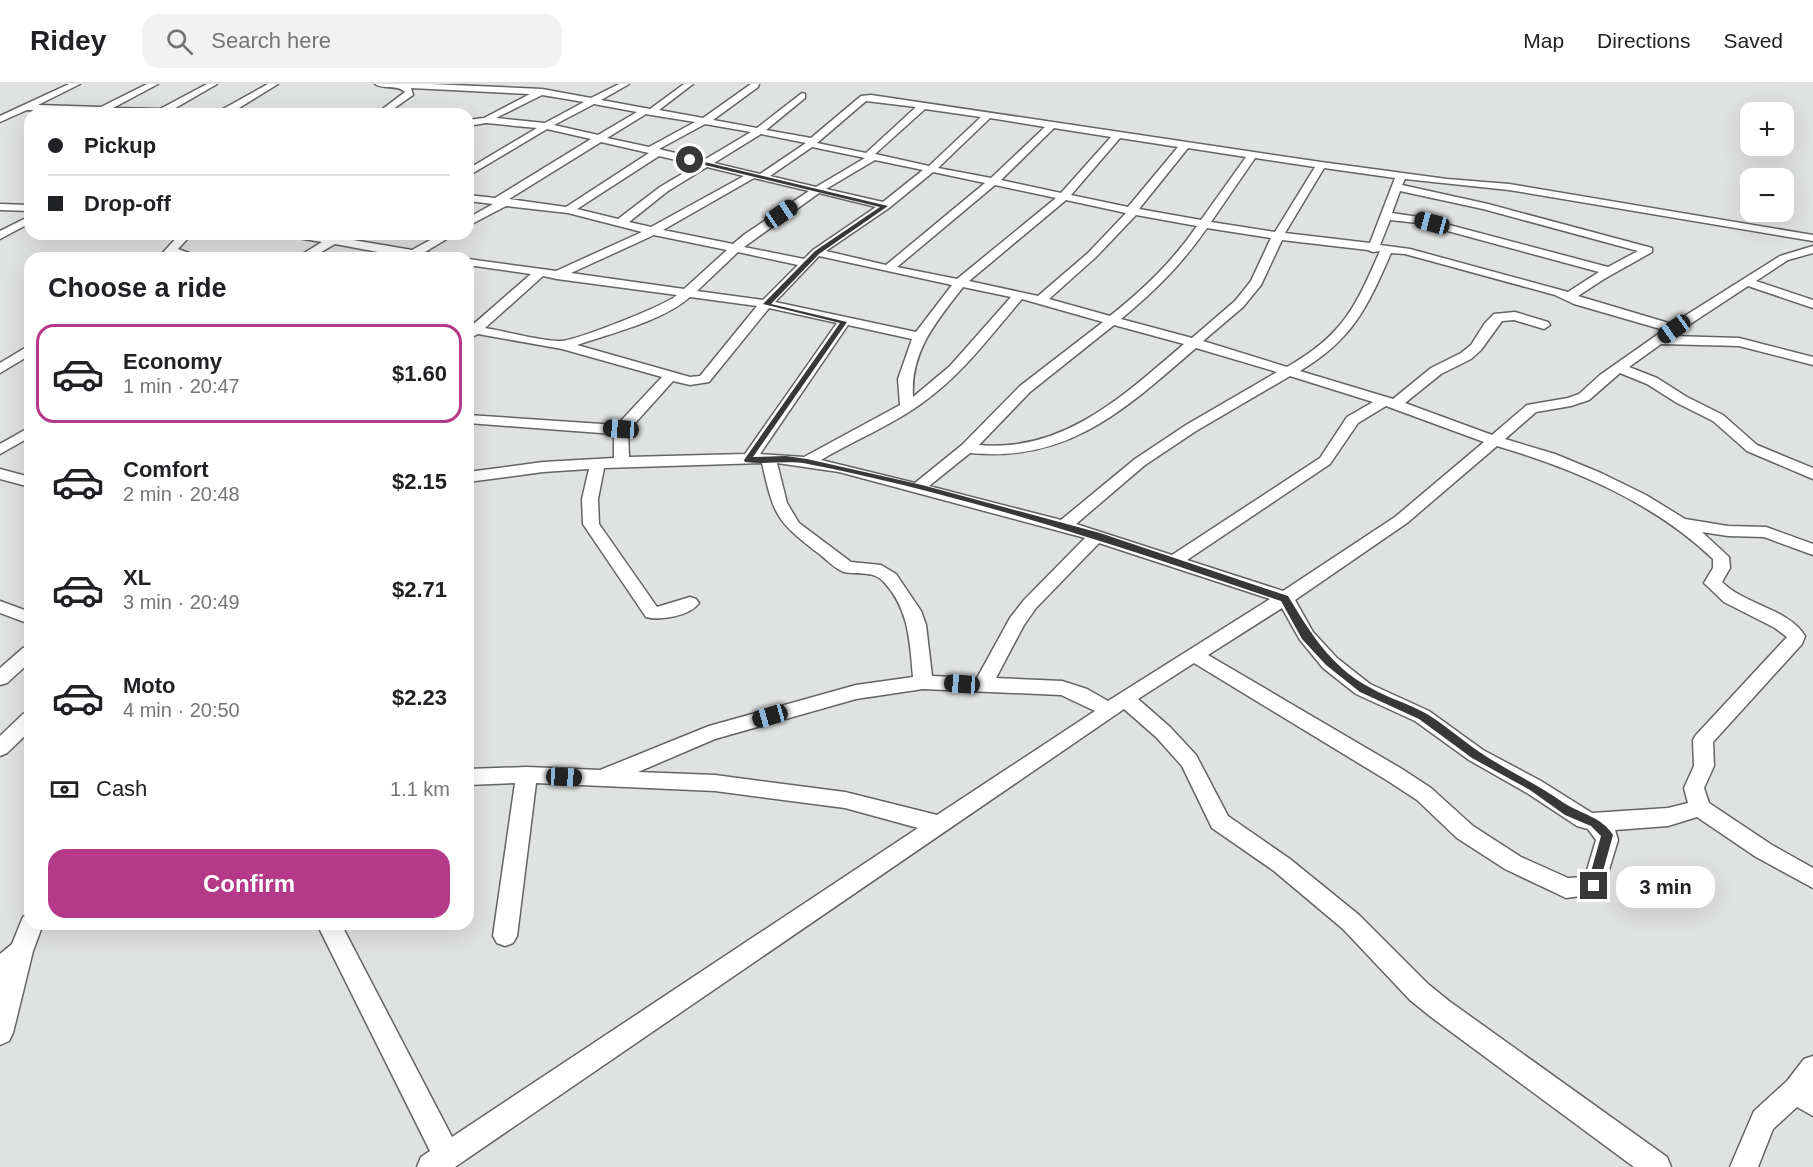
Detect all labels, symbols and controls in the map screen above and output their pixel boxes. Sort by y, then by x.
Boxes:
search box [142,14,562,68]
text: Ridey [30,25,106,56]
icon: search [163,25,196,58]
text: Search here [211,28,331,53]
text: Map [1523,29,1564,52]
text: Directions [1597,29,1690,52]
text: Saved [1723,29,1783,52]
map controls [1740,102,1794,222]
button: + [1740,102,1794,156]
text: Pickup [84,133,156,158]
route start [676,146,703,173]
button: − [1740,168,1794,222]
text: Drop-off [84,191,171,216]
car [761,196,801,232]
car [1412,210,1452,236]
text: Choose a ride [48,273,227,303]
car [1654,311,1694,347]
icon: car [51,347,105,401]
text: Economy [123,349,222,374]
text: $1.60 [392,361,447,386]
text: 1 min · 20:47 [123,375,240,397]
car [602,419,640,439]
icon: car [51,455,105,509]
text: Comfort [123,457,209,482]
text: $2.15 [392,469,447,494]
text: 2 min · 20:48 [123,483,240,505]
icon: car [51,563,105,617]
text: XL [123,565,151,590]
text: $2.71 [392,577,447,602]
text: 3 min · 20:49 [123,591,240,613]
icon: car [51,671,105,725]
text: Moto [123,673,176,698]
car [943,674,981,694]
text: $2.23 [392,685,447,710]
text: 4 min · 20:50 [123,699,240,721]
car [750,702,790,730]
car [546,767,582,787]
icon: cash [48,773,81,806]
text: Cash [96,776,147,801]
text: 1.1 km [390,778,450,800]
button: Confirm [48,849,450,918]
callout: 3 min [1615,865,1714,907]
route end [1580,872,1607,899]
text: 3 min [1639,876,1692,898]

